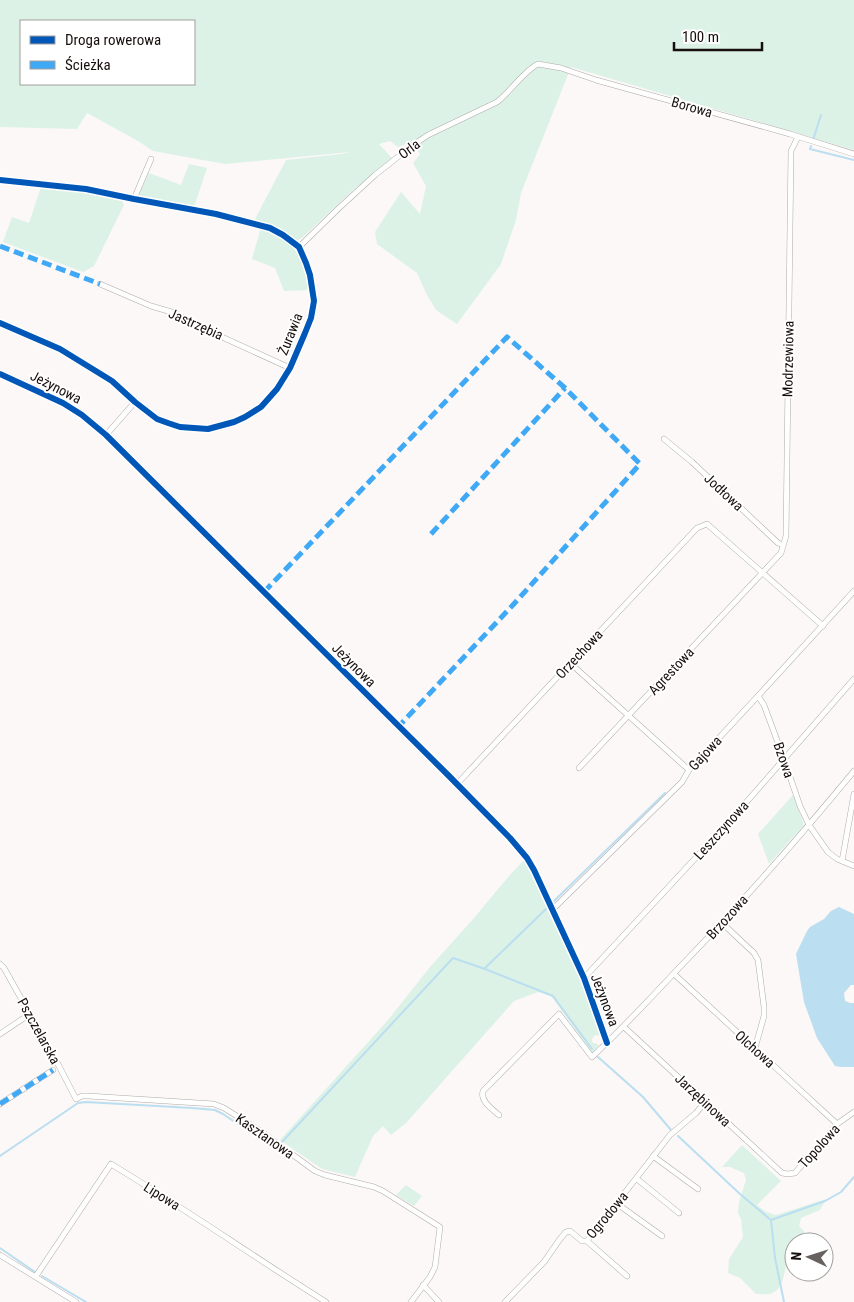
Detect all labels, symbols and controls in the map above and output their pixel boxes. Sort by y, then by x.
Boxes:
legend [20,20,195,85]
scale bar [674,20,762,52]
text: 100 m [682,28,719,46]
text: Droga rowerowa [65,31,161,49]
text: Ścieżka [65,56,111,74]
street label: Borowa [670,94,714,120]
street label: Orla [395,136,423,162]
street label: Jastrzębia [166,305,226,343]
street label: Żurawia [274,311,306,357]
street label: Modrzewiowa [779,321,797,397]
street label: Jeżynowa [28,367,84,407]
street label: Jodłowa [701,470,747,514]
street label: Orzechowa [552,626,606,682]
street label: Jeżynowa [329,640,379,690]
street label: Agrestowa [645,644,697,698]
street label: Gajowa [685,733,725,773]
street label: Bzowa [770,740,798,780]
street label: Leszczynowa [690,797,752,863]
street label: Brzozowa [703,892,751,942]
street label: Jeżynowa [588,971,622,1029]
street label: Pszczelarska [14,995,64,1067]
street label: Olchowa [732,1027,778,1071]
street label: Jarzębinowa [672,1070,734,1130]
street label: Kasztanowa [233,1110,297,1162]
street label: Topolowa [795,1121,843,1171]
street label: Lipowa [141,1179,183,1213]
street label: Ogrodowa [583,1188,631,1242]
north arrow [784,1232,834,1282]
text: N [788,1251,804,1261]

